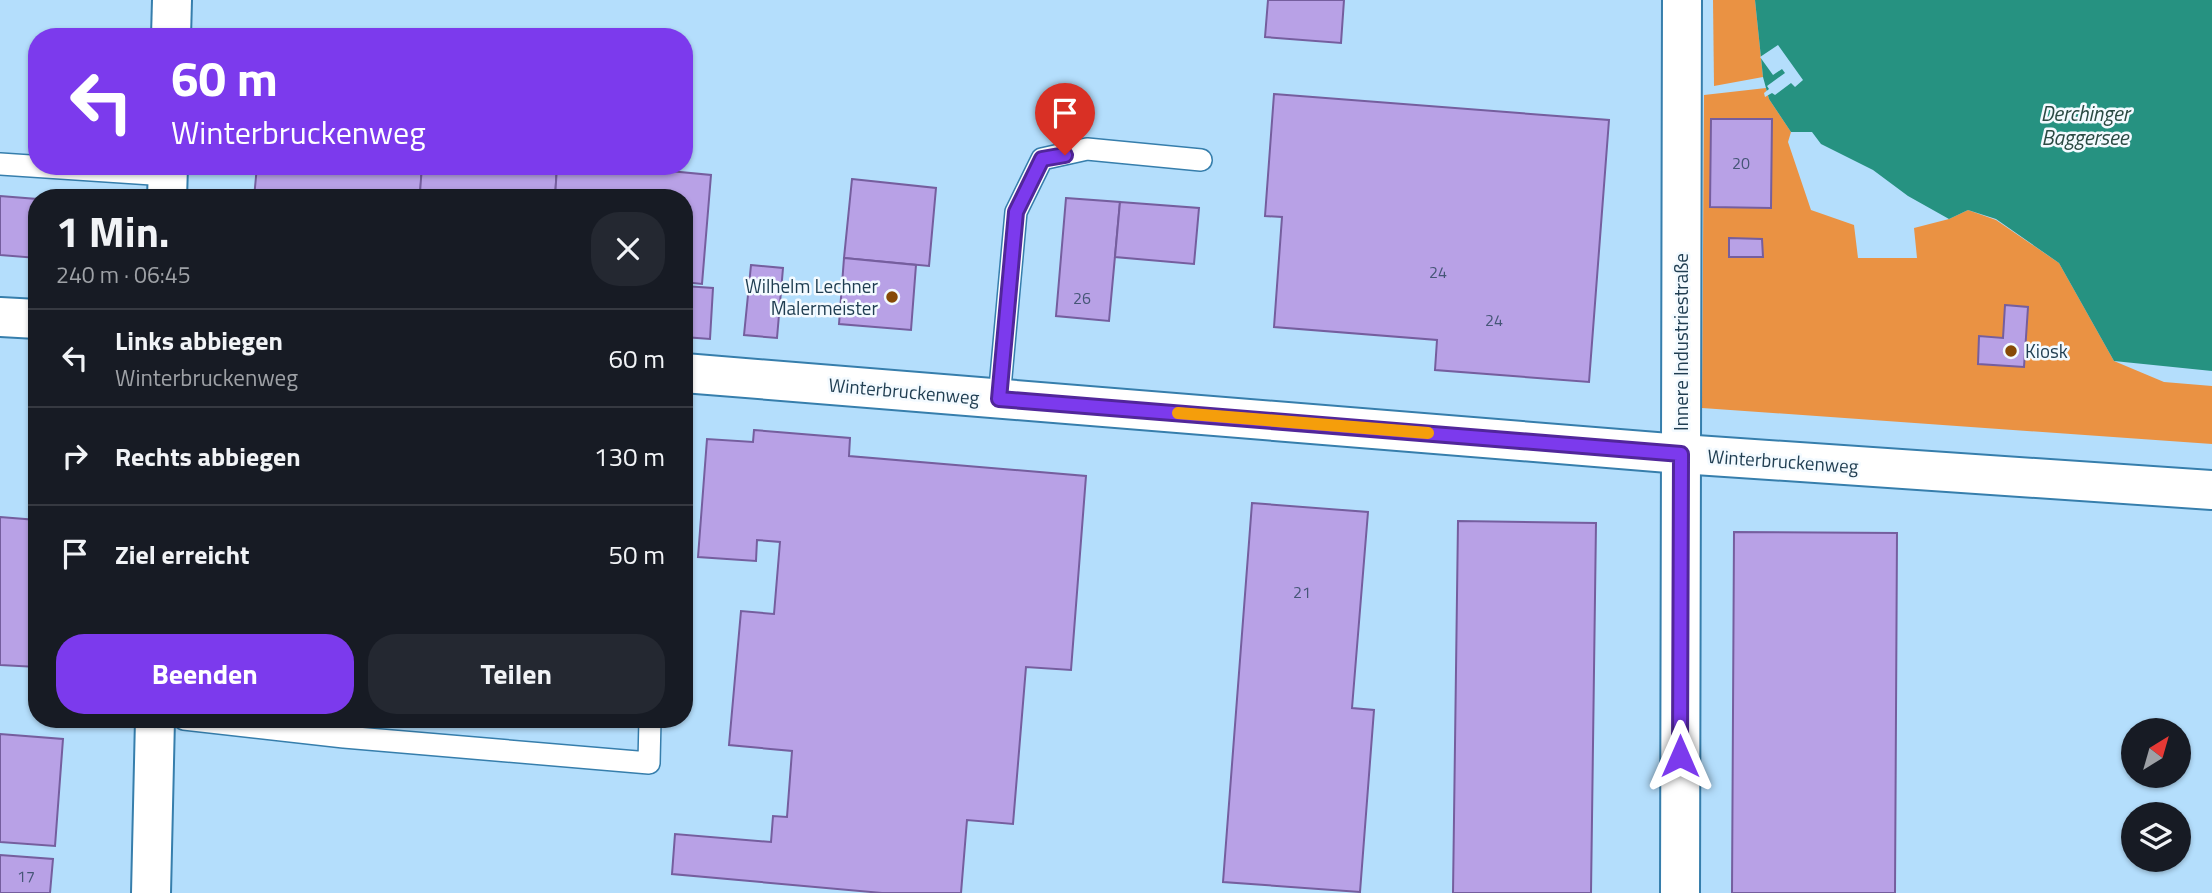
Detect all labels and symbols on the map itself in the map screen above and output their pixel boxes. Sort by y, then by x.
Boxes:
pin [1035,83,1095,155]
water label: Derchinger Baggersee [2041,97,2132,153]
house number: 20 [1732,151,1750,175]
street label: Innere Industriestraße [1666,253,1695,431]
house number: 24 [1429,260,1447,284]
place label: Wilhelm Lechner Malermeister [745,271,878,322]
house number: 26 [1073,286,1091,310]
marker: Wilhelm Lechner Malermeister [884,289,900,305]
house number: 24 [1485,308,1503,332]
place label: Kiosk [2025,336,2068,365]
marker: Kiosk [2003,343,2019,359]
street label: Winterbruckenweg [827,369,981,412]
street label: Winterbruckenweg [1707,441,1860,480]
house number: 21 [1293,580,1311,604]
north arrow [2121,718,2191,788]
position arrow [1643,719,1717,793]
house number: 17 [17,864,35,888]

